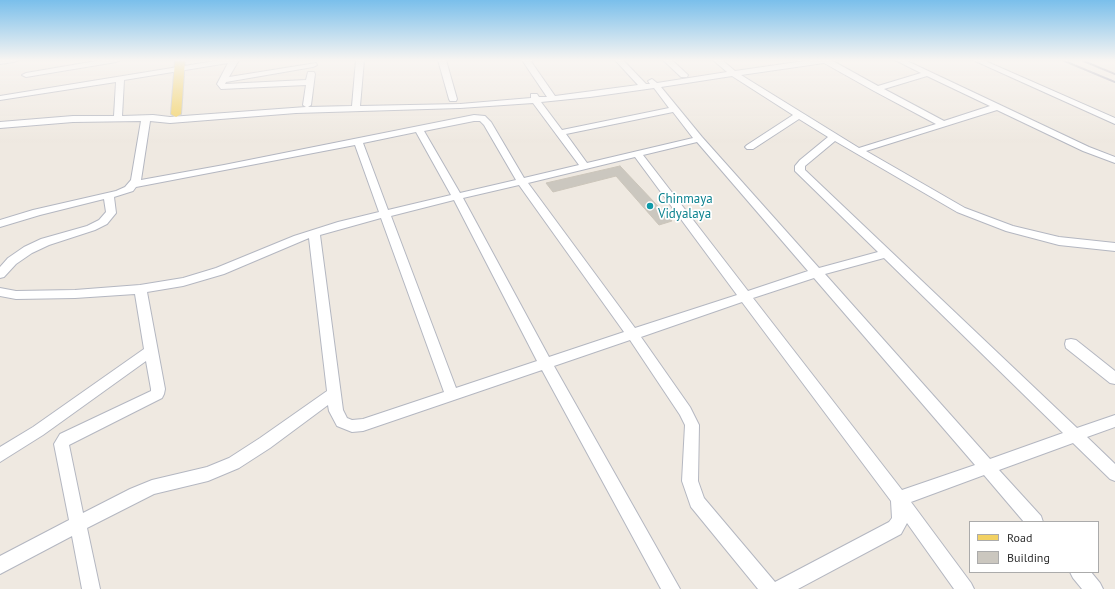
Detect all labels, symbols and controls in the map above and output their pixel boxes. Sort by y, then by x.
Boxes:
place label: Chinmaya Vidyalaya [658,191,713,222]
marker: Chinmaya Vidyalaya [645,201,655,211]
legend [969,521,1099,573]
text: Road [1007,530,1032,545]
text: Building [1007,550,1050,565]

